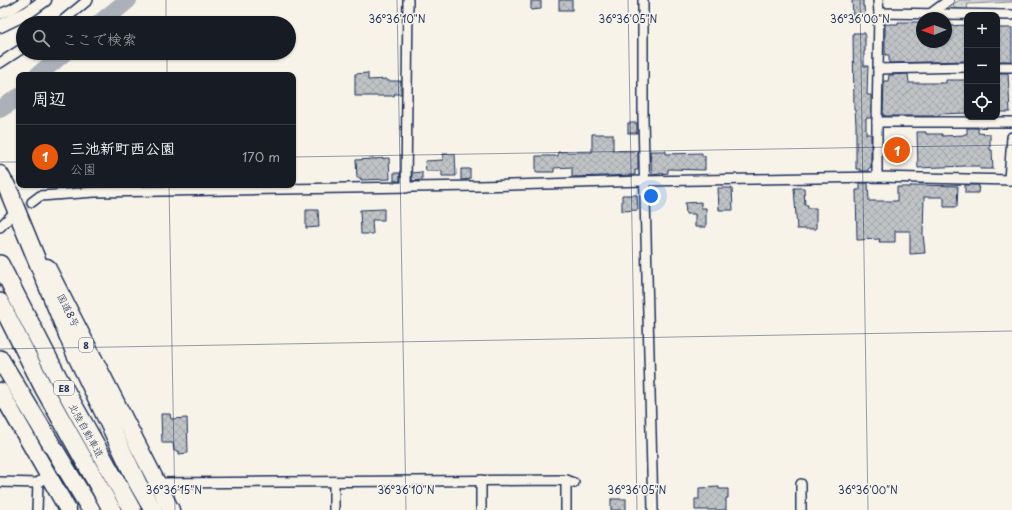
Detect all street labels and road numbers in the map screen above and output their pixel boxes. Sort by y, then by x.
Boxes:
street label: 国道8号 [54,290,84,330]
road number: 8 [79,338,93,352]
road number: E8 [54,381,74,395]
street label: 北陸自動車道 [66,400,108,460]

